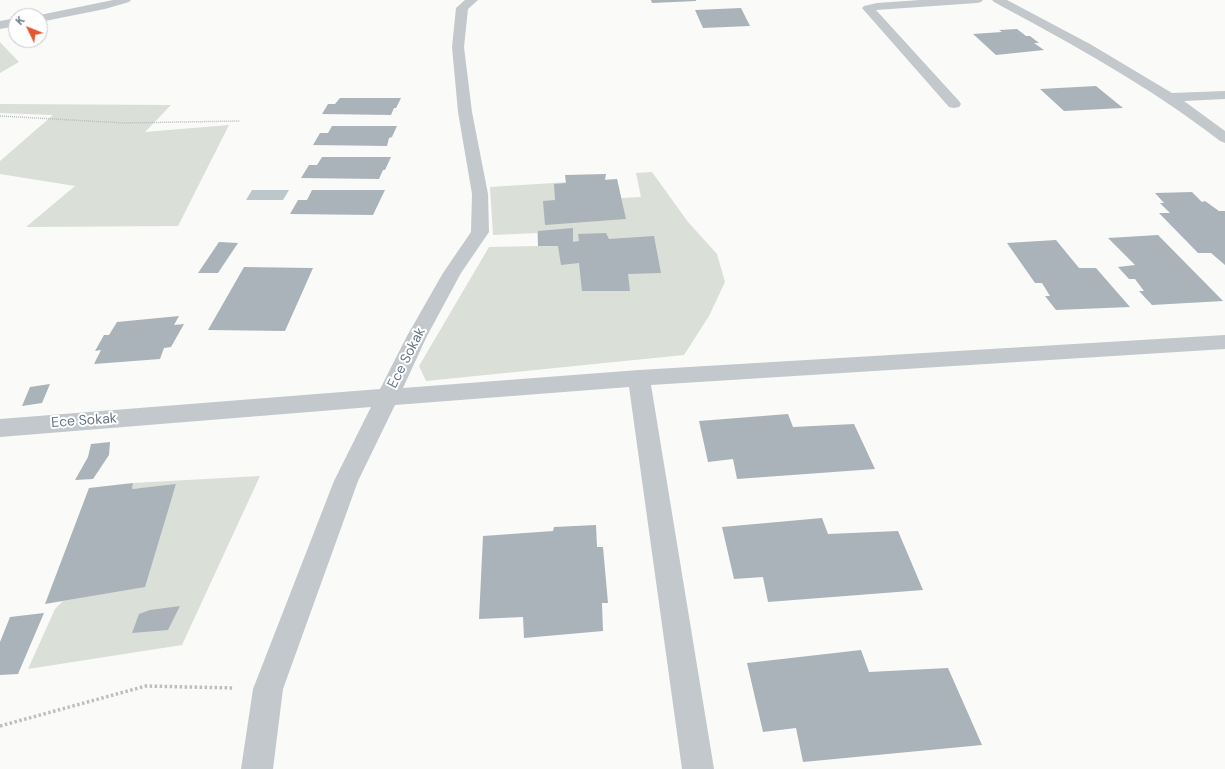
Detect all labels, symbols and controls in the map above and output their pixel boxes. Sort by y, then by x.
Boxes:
north arrow [8,8,48,48]
text: K [12,13,28,28]
street label: Ece Sokak [385,325,429,391]
street label: Ece Sokak [51,410,117,432]

